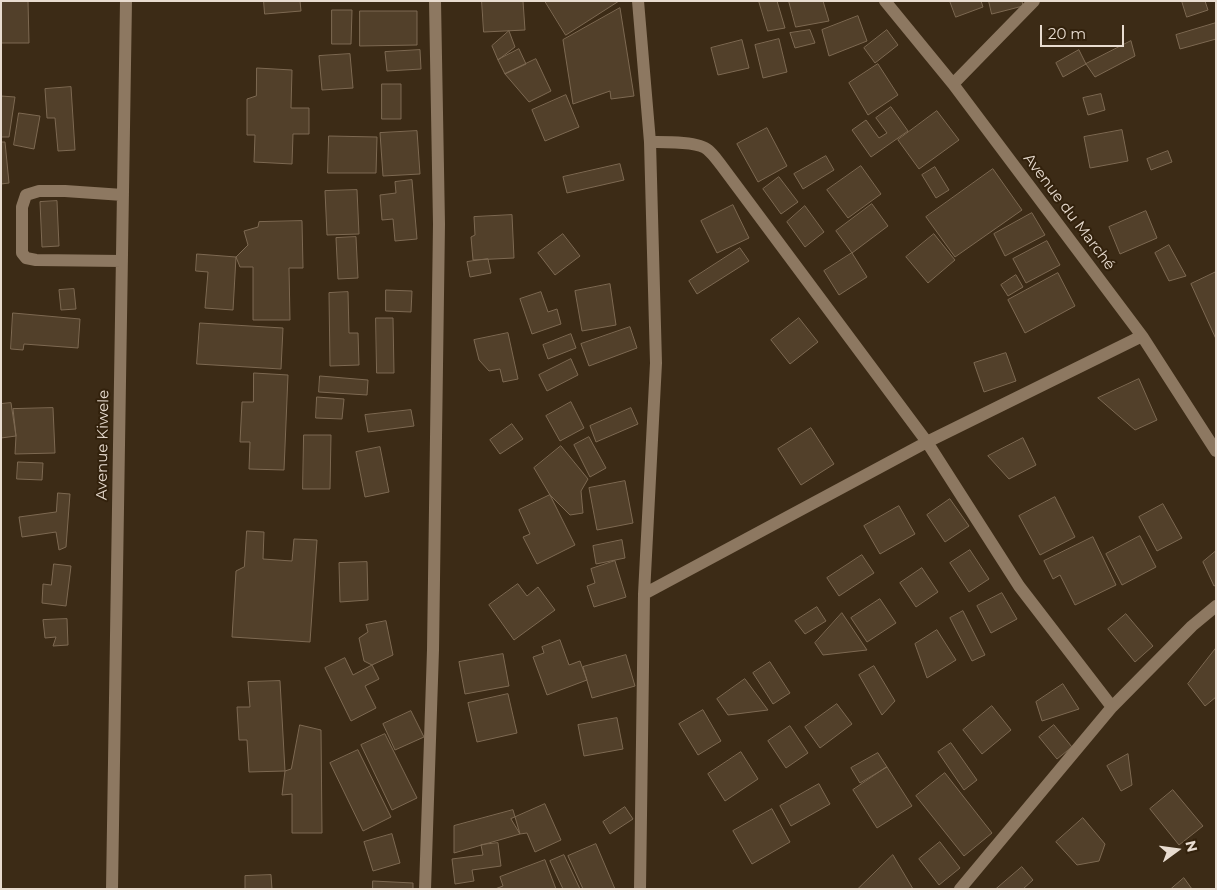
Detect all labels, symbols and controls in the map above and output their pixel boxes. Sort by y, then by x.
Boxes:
scale bar [1042,15,1126,47]
text: 20 m [1048,24,1086,43]
street label: Avenue du Marché [1019,150,1119,274]
street label: Avenue Kiwele [93,390,113,500]
north arrow [1152,825,1202,875]
text: N [1181,839,1202,854]

